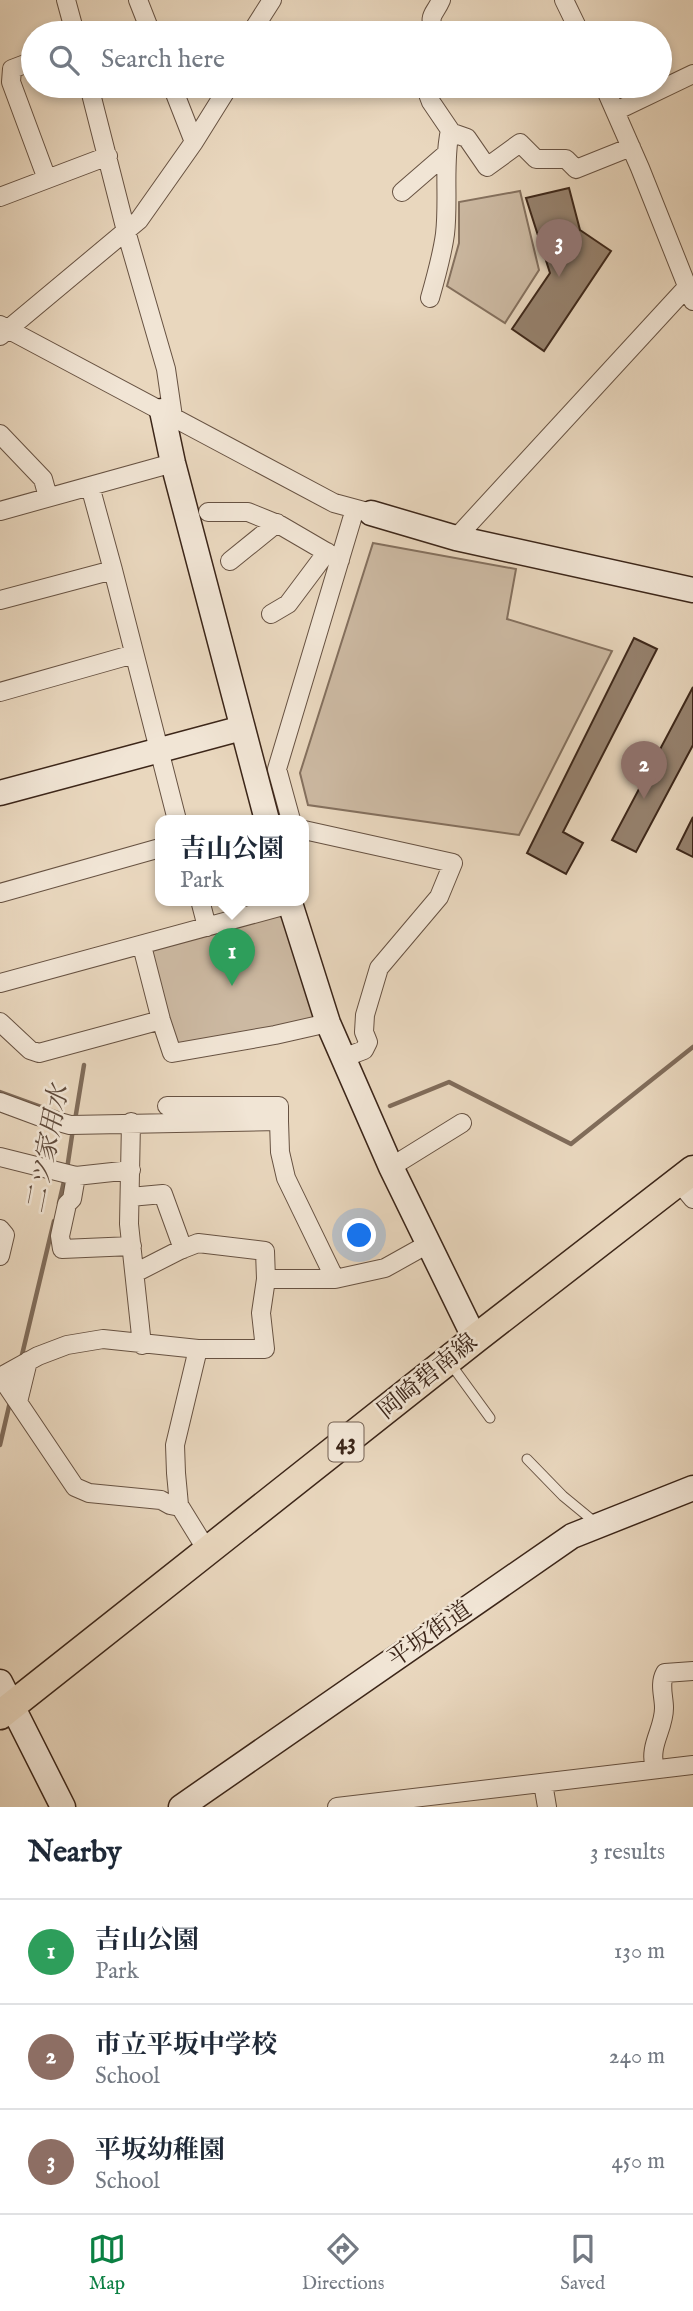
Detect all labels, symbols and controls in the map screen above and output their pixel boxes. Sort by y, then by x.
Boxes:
search box [21,21,672,98]
icon: search [45,41,83,79]
text: Search here [101,43,225,76]
pin: 3 [536,219,582,277]
pin: 2 [621,741,667,799]
popup [155,815,309,906]
text: 吉山公園 [180,833,284,866]
text: Park [180,866,224,895]
pin: 1 [209,928,255,986]
water label: 二ツ家用水 [19,1079,77,1216]
your location [342,1218,376,1252]
street label: 岡崎碧南線 [372,1327,484,1427]
road number: 43 [328,1422,364,1462]
street label: 平坂街道 [382,1595,478,1675]
text: Nearby [28,1834,121,1872]
text: 3 results [590,1838,665,1867]
text: 吉山公園 [95,1924,199,1957]
text: 1 [47,1937,55,1966]
text: 130 m [614,1937,665,1966]
text: Park [95,1957,139,1986]
text: 市立平坂中学校 [95,2029,277,2062]
text: 2 [46,2042,56,2071]
text: 240 m [609,2042,665,2071]
text: School [95,2062,160,2091]
text: 平坂幼稚園 [95,2134,225,2167]
text: 3 [47,2147,55,2176]
text: 450 m [611,2147,665,2176]
text: School [95,2167,160,2196]
tab: Map [88,2230,126,2296]
tab: Directions [302,2230,384,2296]
tab: Saved [560,2230,605,2296]

